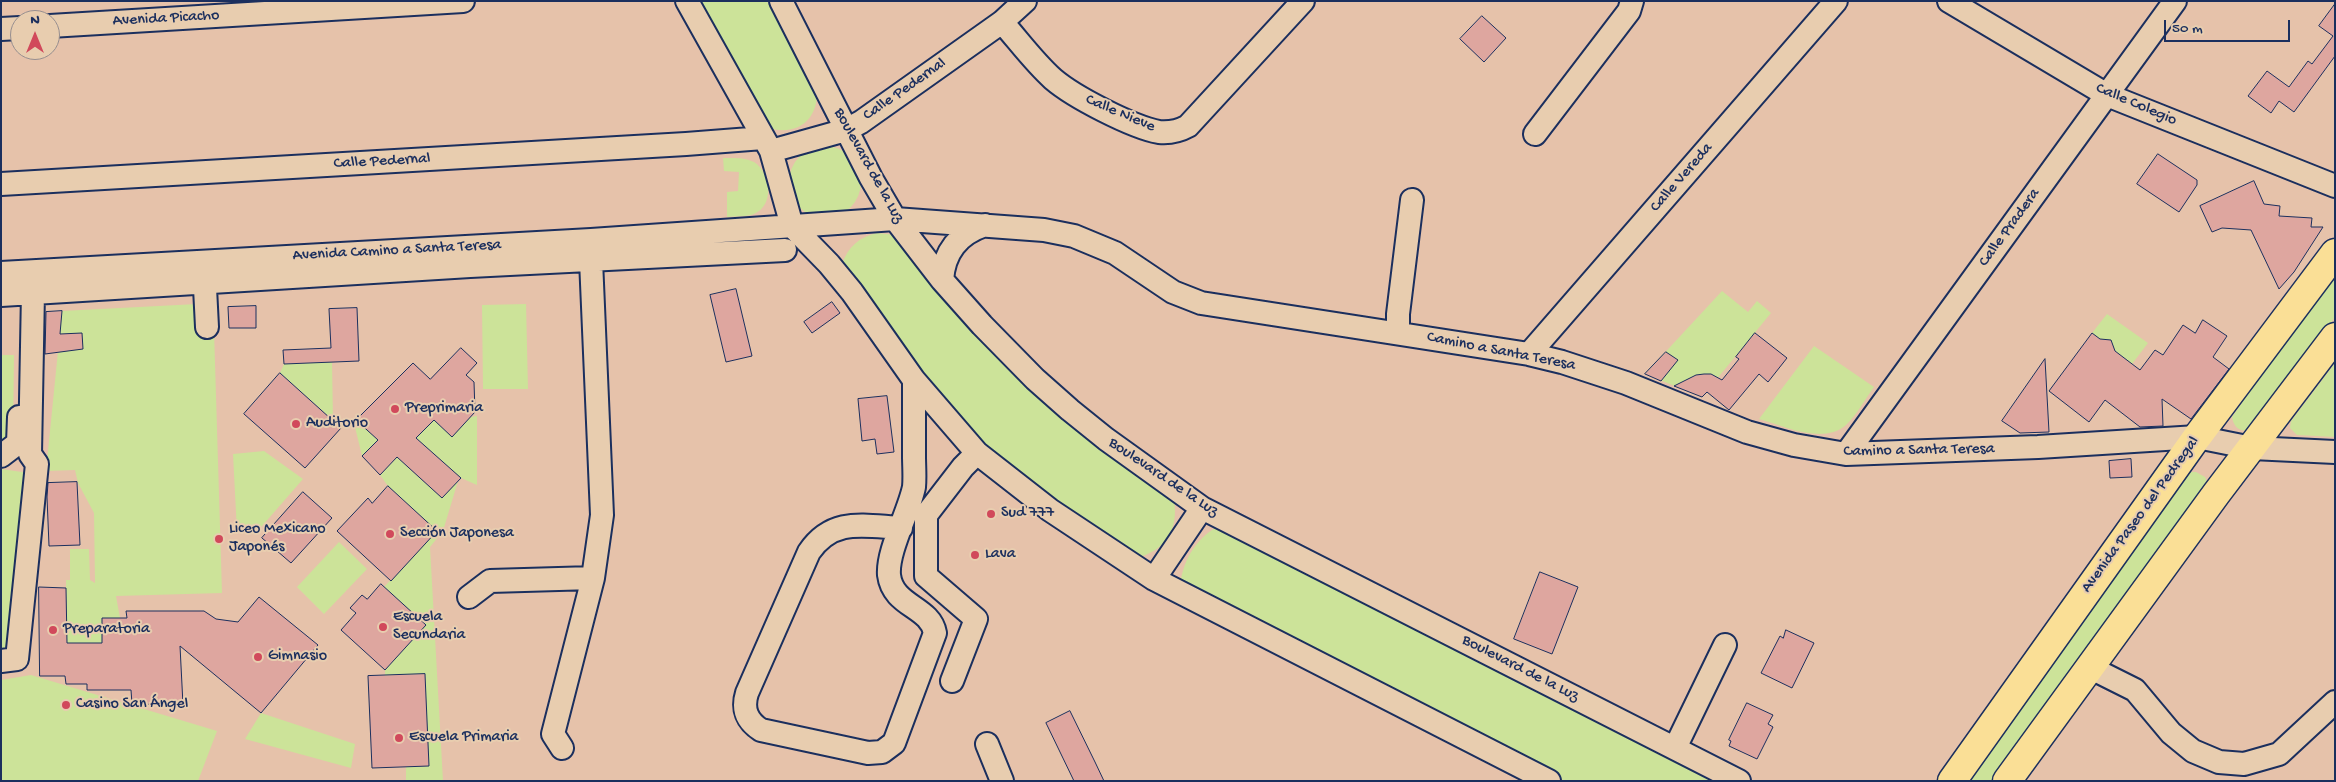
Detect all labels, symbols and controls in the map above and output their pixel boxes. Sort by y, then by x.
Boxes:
street label: Avenida Picacho [112,7,220,31]
north arrow [10,10,60,60]
scale bar [2166,10,2292,42]
text: N [30,12,40,29]
text: 50 m [2172,20,2203,38]
street label: Calle Pedernal [860,54,950,126]
street label: Calle Colegio [2093,79,2179,131]
street label: Calle Nieve [1082,91,1158,137]
street label: Boulevard de la Luz [828,105,908,227]
street label: Calle Vereda [1647,139,1717,217]
street label: Calle Pedernal [333,150,431,174]
street label: Calle Pradera [1975,185,2045,271]
street label: Avenida Camino a Santa Teresa [292,236,502,266]
street label: Camino a Santa Teresa [1425,328,1577,376]
place label: Preprimaria [405,399,483,419]
marker: Preprimaria [389,403,401,415]
place label: Auditorio [306,414,368,434]
marker: Auditorio [290,418,302,430]
street label: Avenida Paseo del Pedregal [2078,433,2204,597]
street label: Boulevard de la Luz [1104,434,1222,522]
street label: Camino a Santa Teresa [1843,440,1995,462]
place label: Sud 777 [1001,504,1054,524]
marker: Sud 777 [985,508,997,520]
place label: Liceo Mexicano Japonés [229,520,326,558]
place label: Sección Japonesa [400,524,514,544]
marker: Sección Japonesa [384,528,396,540]
marker: Liceo Mexicano Japonés [213,533,225,545]
place label: Lava [985,545,1016,565]
marker: Lava [969,549,981,561]
place label: Escuela Secundaria [393,608,466,646]
place label: Preparatoria [63,620,150,640]
marker: Escuela Secundaria [377,621,389,633]
marker: Preparatoria [47,624,59,636]
street label: Boulevard de la Luz [1458,631,1582,707]
place label: Gimnasio [268,647,327,667]
marker: Gimnasio [252,651,264,663]
place label: Casino San Ángel [76,695,188,715]
marker: Casino San Ángel [60,699,72,711]
place label: Escuela Primaria [409,728,518,748]
marker: Escuela Primaria [393,732,405,744]

